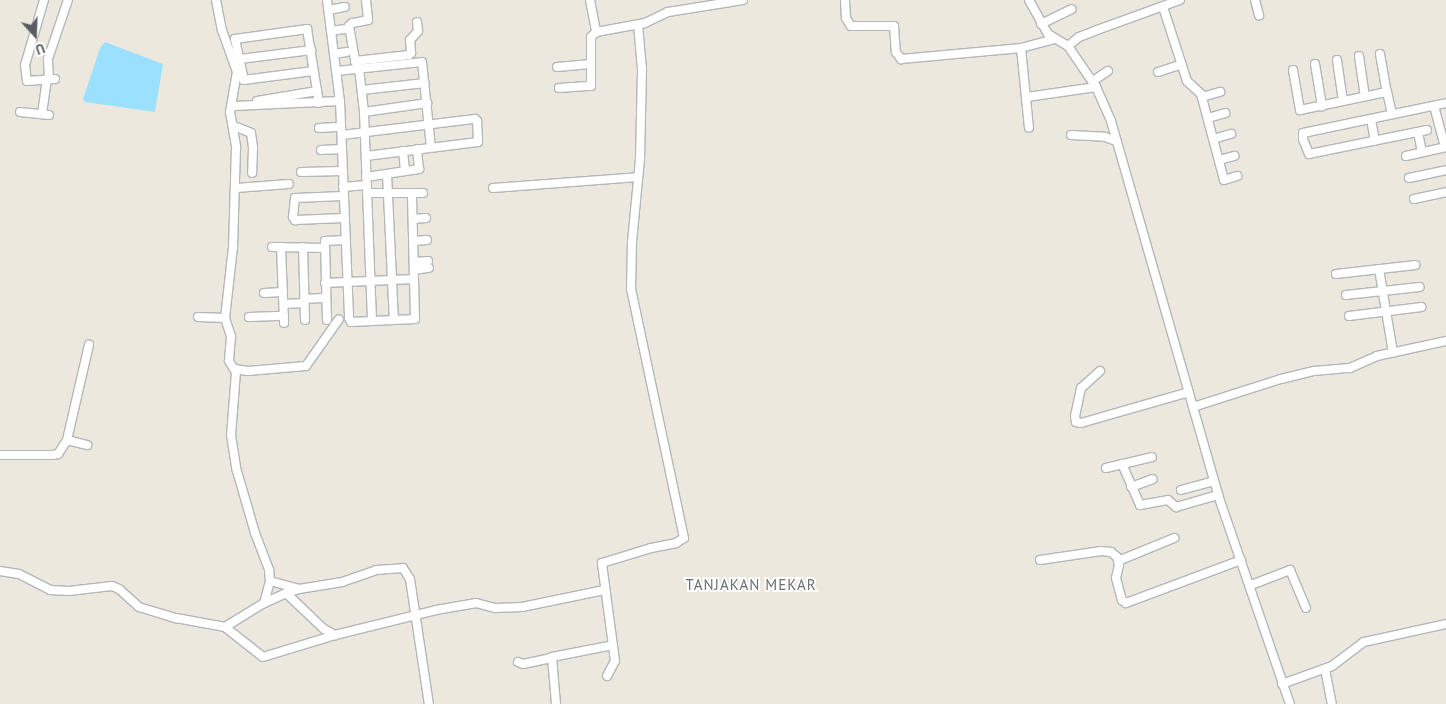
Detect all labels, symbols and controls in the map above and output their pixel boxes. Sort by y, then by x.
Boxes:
north arrow [10,10,60,60]
text: U [33,39,47,59]
district label: TANJAKAN MEKAR [684,576,818,594]

